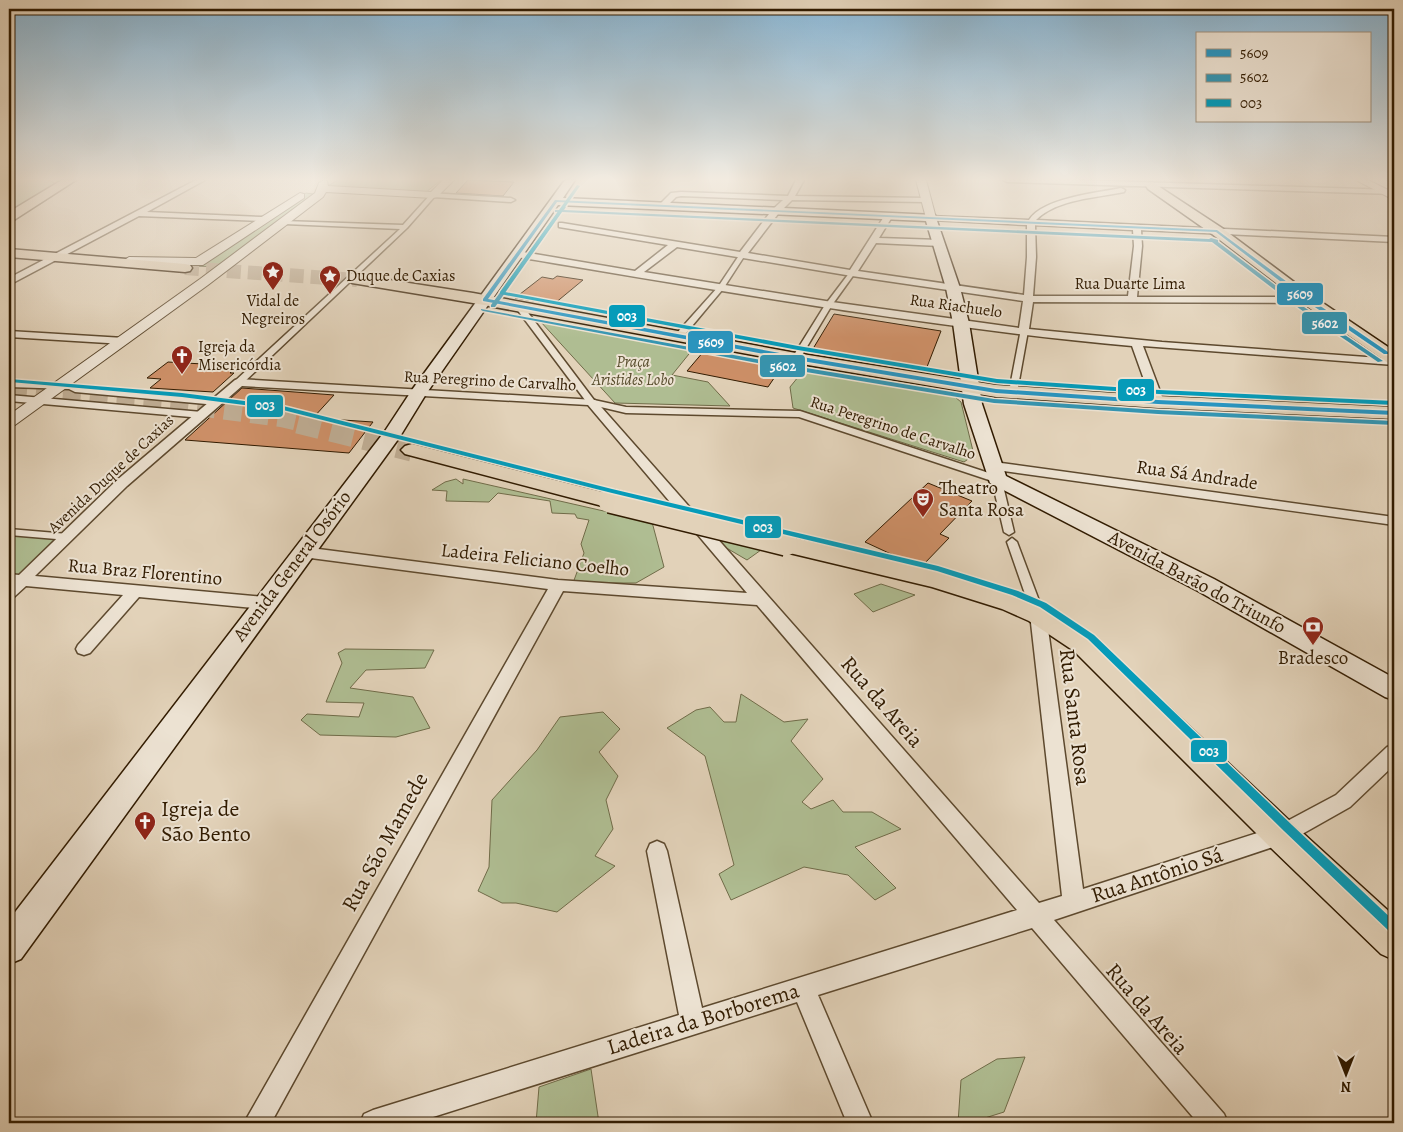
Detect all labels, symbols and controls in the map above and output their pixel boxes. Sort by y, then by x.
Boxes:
legend [1196,32,1370,122]
text: 5609 [1240,43,1268,63]
text: 5602 [1240,67,1269,87]
text: 003 [1240,93,1262,113]
place icon: Vidal de Negreiros [261,260,285,291]
place icon: Duque de Caxias [318,264,342,295]
place label: Duque de Caxias [346,265,456,287]
street label: Rua Duarte Lima [1074,273,1186,295]
line badge: 5609 [1276,282,1324,306]
text: 5609 [1287,285,1314,304]
street label: Rua Riachuelo [908,289,1004,323]
place label: Vidal de Negreiros [241,290,305,330]
line badge: 003 [608,304,646,328]
text: 003 [617,307,637,326]
line badge: 5602 [1301,311,1348,335]
text: 5602 [1312,314,1338,333]
line badge: 5609 [687,330,734,354]
text: 5609 [698,333,725,352]
place label: Igreja da Misericórdia [198,336,282,376]
church icon: Igreja da Misericórdia [170,344,194,375]
park label: Praça Aristides Lobo [591,351,674,391]
line badge: 5602 [759,354,806,378]
text: 5602 [770,357,796,376]
street label: Rua Peregrino de Carvalho [403,365,577,397]
line badge: 003 [1117,378,1155,402]
text: 003 [1126,381,1146,400]
street label: Rua Peregrino de Carvalho [807,391,979,465]
line badge: 003 [246,394,284,418]
text: 003 [255,396,275,415]
street label: Avenida Duque de Caxias [42,410,179,539]
street label: Rua Sá Andrade [1135,454,1259,496]
place label: Theatro Santa Rosa [939,475,1024,523]
street label: Avenida General Osório [226,485,357,647]
theatre icon: Theatro Santa Rosa [911,487,935,518]
line badge: 003 [744,515,782,539]
text: 003 [753,518,773,537]
street label: Avenida Barão do Triunfo [1103,524,1290,640]
street label: Ladeira Feliciano Coelho [440,537,630,583]
street label: Rua Braz Florentino [67,552,223,592]
bank icon: Bradesco [1301,615,1325,646]
place label: Bradesco [1278,645,1348,671]
street label: Rua Santa Rosa [1052,647,1098,788]
street label: Rua da Areia [834,650,931,755]
line badge: 003 [1190,739,1228,763]
text: 003 [1199,742,1219,761]
street label: Rua São Mamede [334,767,436,917]
place label: Igreja de São Bento [161,794,251,849]
church icon: Igreja de São Bento [133,810,157,841]
street label: Rua Antônio Sá [1087,839,1227,910]
street label: Rua da Areia [1099,957,1196,1062]
street label: Ladeira da Borborema [603,975,804,1063]
north arrow [1320,1050,1370,1100]
text: N [1341,1077,1351,1096]

